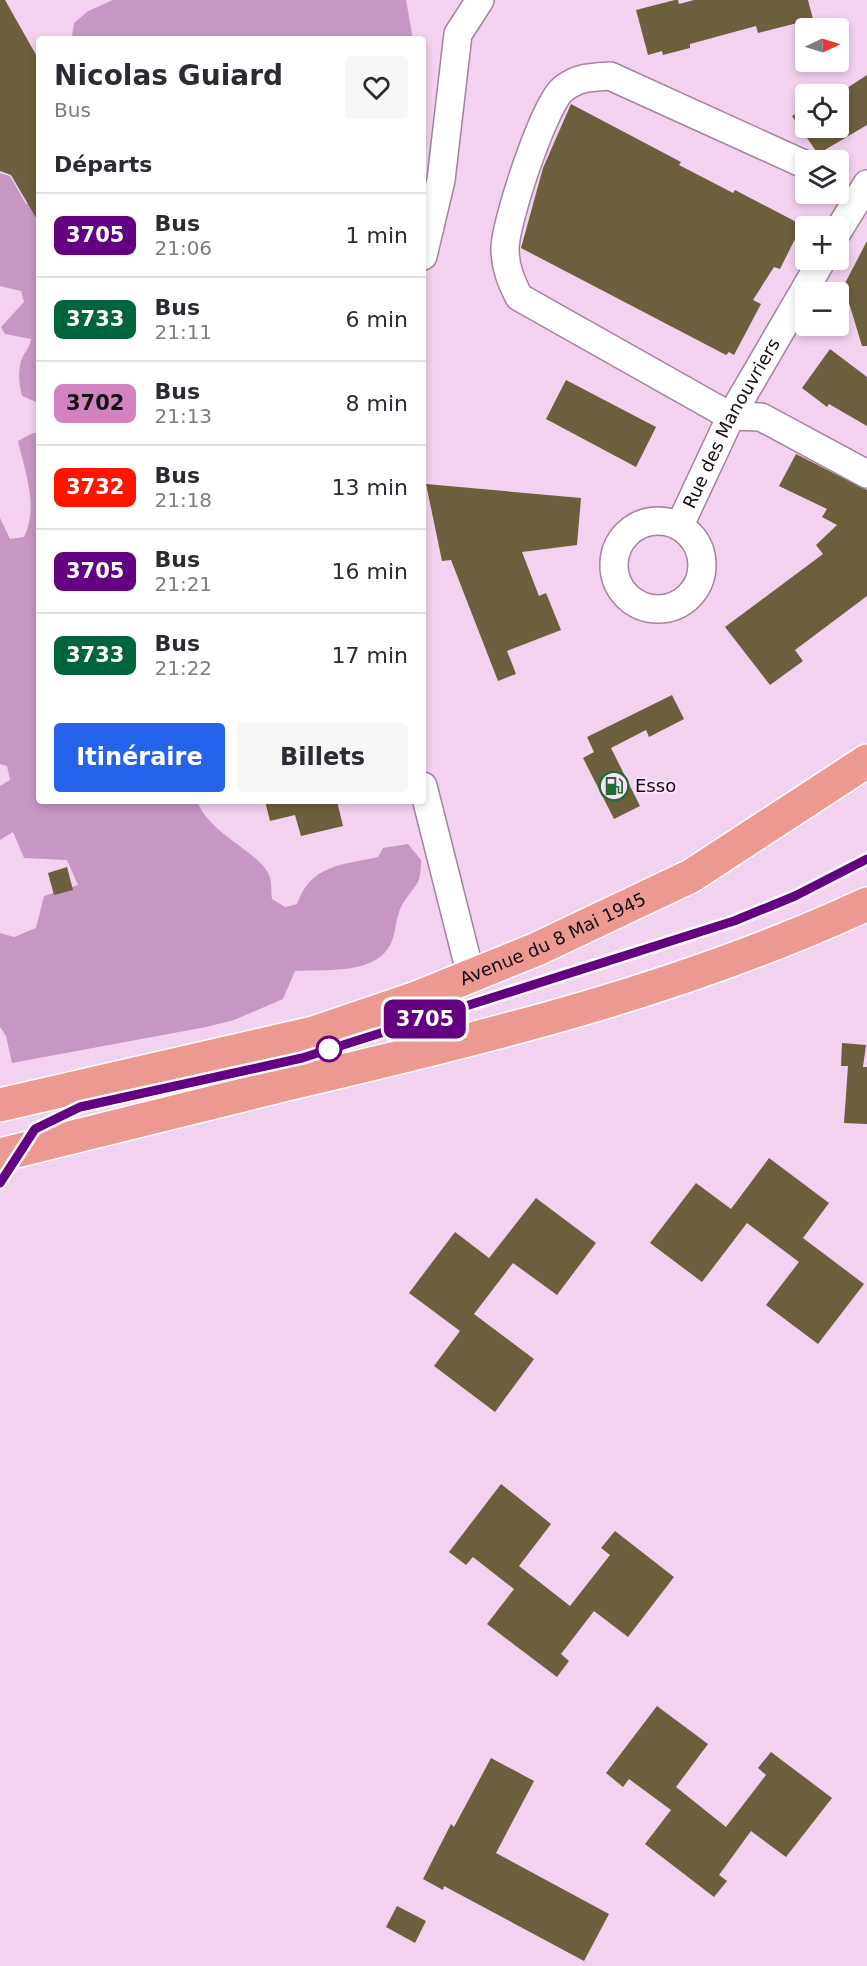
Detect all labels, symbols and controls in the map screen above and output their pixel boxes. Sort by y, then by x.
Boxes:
north arrow [795,18,849,72]
map controls [795,18,849,336]
button: heart [345,56,408,119]
text: Nicolas Guiard [54,59,283,92]
button: locate [795,84,849,138]
text: Bus [54,98,91,122]
button: layers [795,150,849,204]
text: Départs [54,152,152,177]
text: Bus [154,211,200,236]
button: + [795,216,849,270]
text: 3705 [66,223,124,247]
text: 1 min [346,223,408,248]
text: 21:06 [154,236,212,260]
button: − [795,282,849,336]
text: Bus [154,295,200,320]
text: 3733 [66,307,124,331]
text: 6 min [346,307,408,332]
text: 21:11 [154,320,212,344]
street label: Rue des Manouvriers [678,334,784,512]
text: Bus [154,379,200,404]
text: 3702 [66,391,124,415]
text: 8 min [346,391,408,416]
text: 21:13 [154,404,212,428]
text: Bus [154,463,200,488]
text: 3732 [66,475,124,499]
text: 13 min [332,475,408,500]
text: 21:18 [154,488,212,512]
text: Bus [154,547,200,572]
text: 3705 [66,559,124,583]
text: 16 min [332,559,408,584]
text: 21:21 [154,572,212,596]
text: Bus [154,631,200,656]
text: 3733 [66,643,124,667]
text: 17 min [332,643,408,668]
text: 21:22 [154,656,212,680]
button: Itinéraire [54,723,225,792]
button: Billets [237,723,408,792]
fuel station icon: Esso [598,770,630,802]
place label: Esso [635,775,676,796]
street label: Avenue du 8 Mai 1945 [457,888,649,989]
line badge: 3705 [383,1000,467,1038]
text: 3705 [396,1007,454,1031]
unlabelled marker [316,1036,342,1062]

